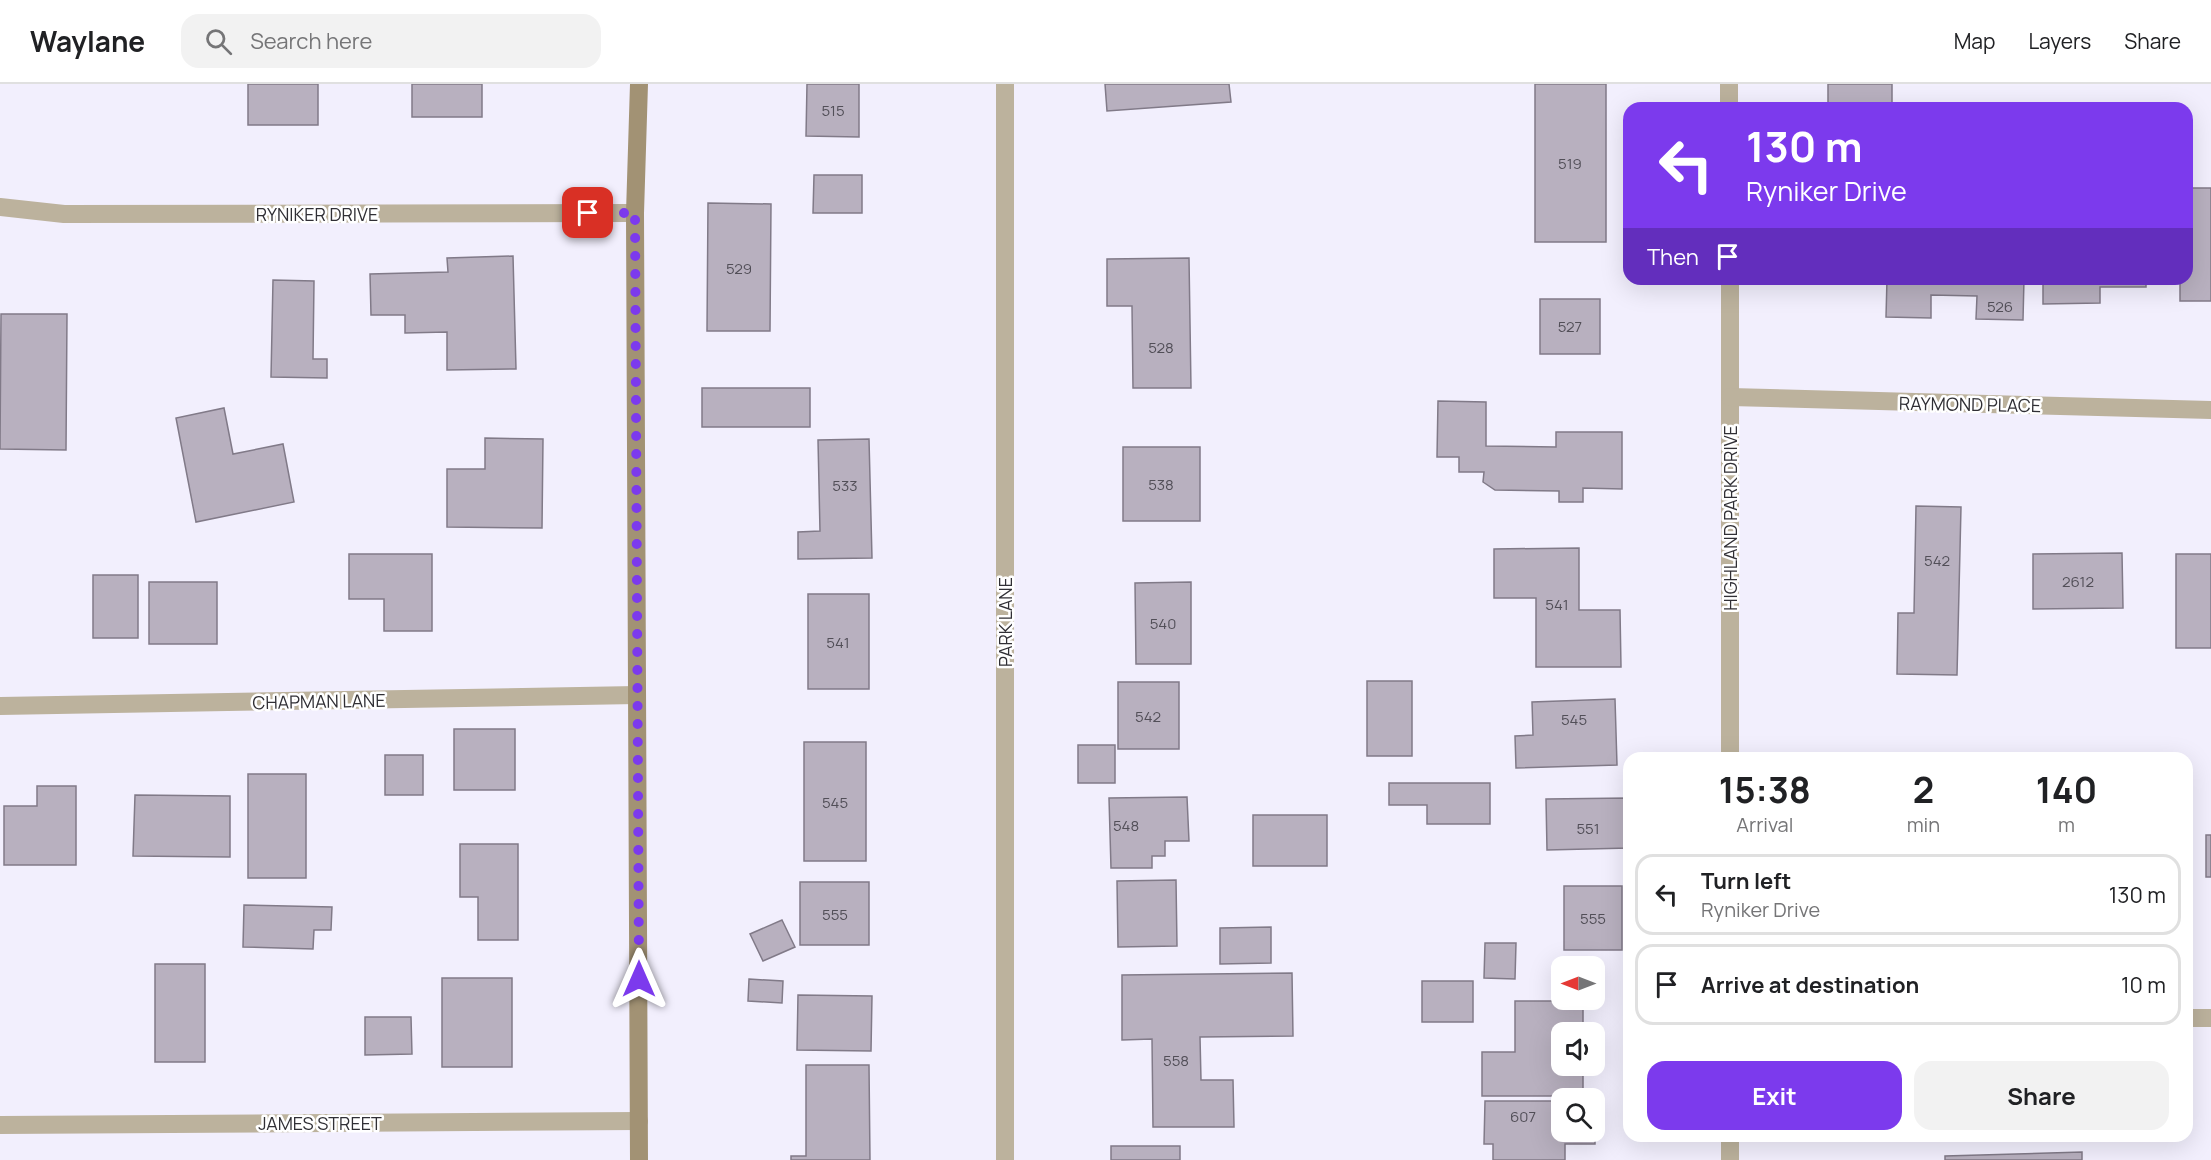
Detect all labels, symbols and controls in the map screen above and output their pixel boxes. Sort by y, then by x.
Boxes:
search box [181,14,601,68]
text: Waylane [30,22,145,60]
icon: search [202,25,235,58]
text: Search here [250,26,372,56]
text: Map [1954,27,1995,55]
text: Layers [2028,27,2091,55]
text: Share [2124,27,2181,55]
house number: 515 [821,100,845,121]
text: 130 m [1746,117,1863,175]
icon: left [1647,126,1725,204]
house number: 519 [1558,153,1582,174]
text: Ryniker Drive [1746,172,1907,209]
pin [562,187,613,238]
icon: arrive [571,196,604,229]
street label: RYNIKER DRIVE [256,202,378,226]
icon: arrive [1711,240,1744,273]
text: Then [1647,242,1699,272]
house number: 529 [726,258,752,279]
house number: 526 [1987,296,2013,317]
house number: 527 [1558,316,1582,337]
house number: 528 [1148,337,1174,358]
street label: RAYMOND PLACE [1899,391,2041,417]
street label: HIGHLAND PARK DRIVE [1718,425,1742,611]
house number: 538 [1148,474,1174,495]
house number: 533 [832,475,858,496]
house number: 542 [1924,550,1950,571]
house number: 2612 [2062,571,2094,592]
street label: PARK LANE [993,577,1017,667]
house number: 541 [1545,594,1569,615]
house number: 540 [1150,613,1176,634]
house number: 541 [826,632,850,653]
street label: CHAPMAN LANE [252,688,386,714]
house number: 542 [1135,706,1161,727]
house number: 545 [1561,709,1587,730]
text: 15:38 [1719,765,1811,814]
text: 2 [1913,765,1934,814]
text: 140 [2036,765,2097,814]
house number: 545 [822,792,848,813]
text: Arrival [1736,811,1793,838]
text: min [1907,811,1940,838]
text: m [2058,811,2075,838]
house number: 548 [1113,815,1139,836]
house number: 551 [1576,818,1600,839]
text: Turn left [1701,866,1791,896]
icon: left [1650,878,1683,911]
text: 130 m [2109,880,2166,910]
text: Ryniker Drive [1701,896,1820,923]
house number: 555 [822,904,848,925]
house number: 555 [1580,908,1606,929]
position arrow [607,947,671,1011]
north arrow [1551,956,1605,1010]
map controls [1551,956,1605,1142]
icon: arrive [1650,968,1683,1001]
text: Arrive at destination [1701,970,1919,1000]
text: 10 m [2121,970,2166,1000]
button: sound [1551,1022,1605,1076]
house number: 558 [1163,1050,1189,1071]
button: Exit [1647,1061,1902,1130]
button: Share [1914,1061,2169,1130]
button: search [1551,1088,1605,1142]
house number: 607 [1510,1106,1536,1127]
street label: JAMES STREET [258,1111,382,1135]

